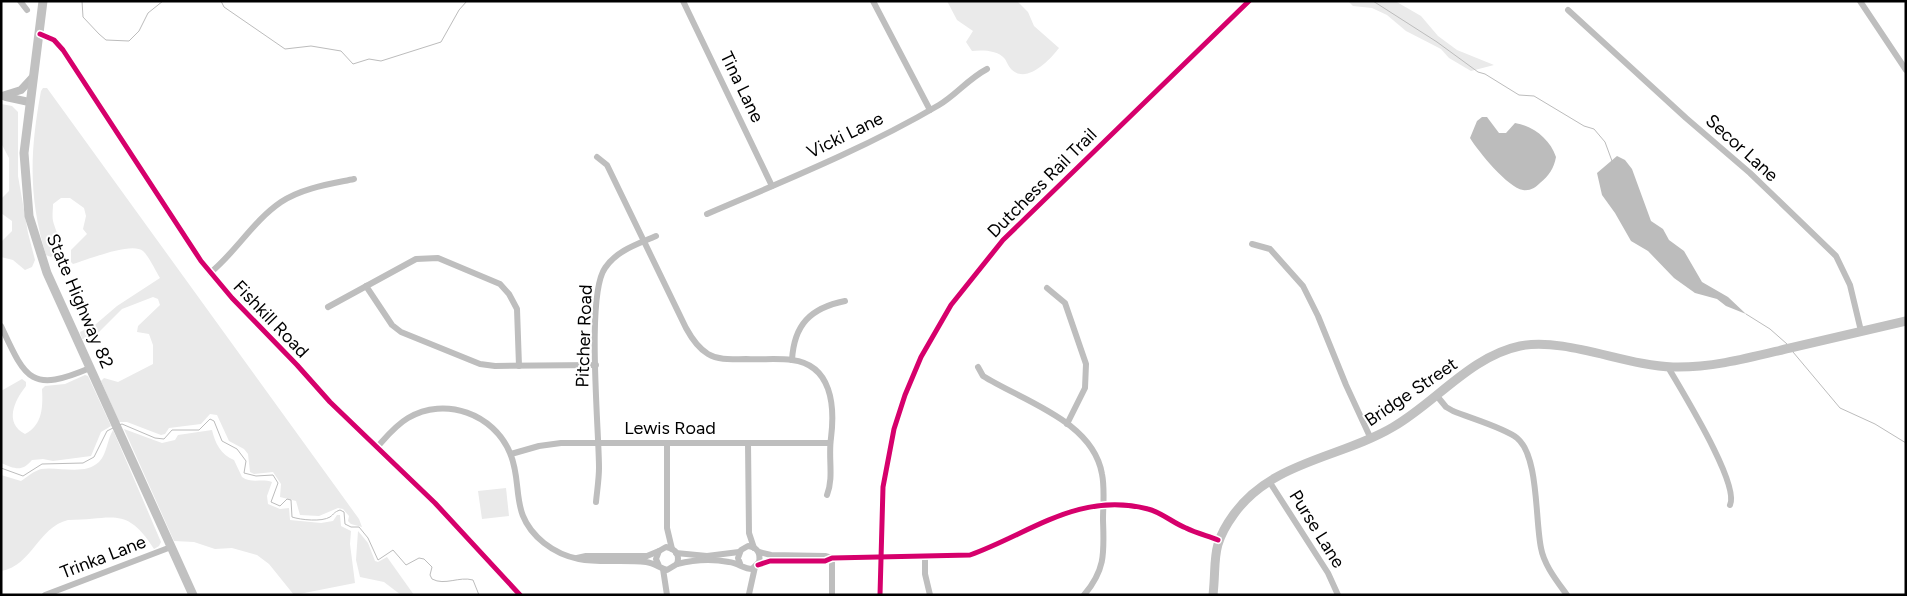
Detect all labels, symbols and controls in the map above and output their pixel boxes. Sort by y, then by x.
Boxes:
street label: Tina Lane [715,48,769,126]
street label: Vicki Lane [803,107,887,163]
street label: Secor Lane [1701,110,1783,186]
street label: Dutchess Rail Trail [983,124,1101,242]
street label: State Highway 82 [42,230,118,372]
street label: Fishkill Road [229,276,313,362]
street label: Pitcher Road [571,284,597,388]
street label: Bridge Street [1360,353,1462,431]
street label: Lewis Road [624,417,716,439]
street label: Purse Lane [1284,486,1350,572]
street label: Trinka Lane [57,531,149,583]

